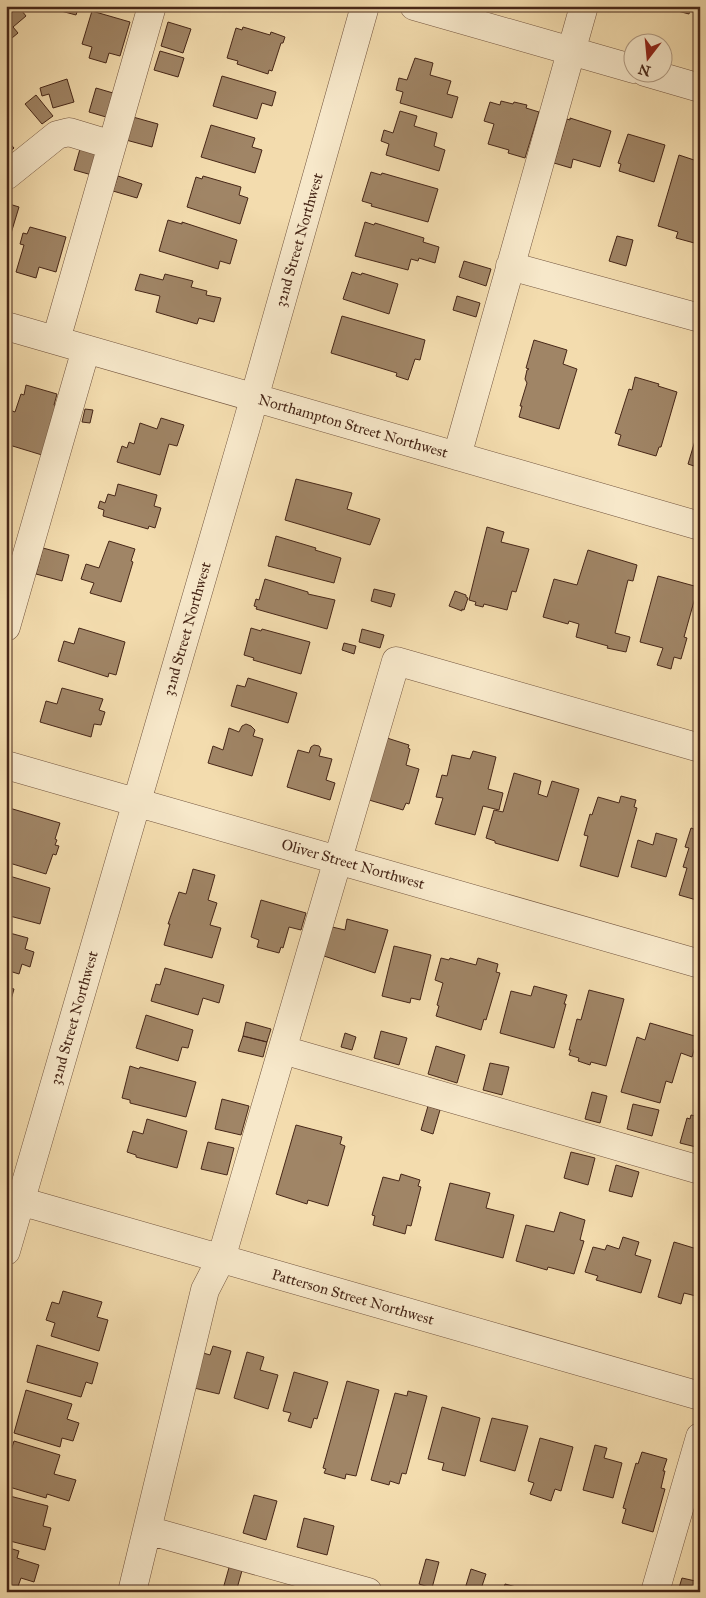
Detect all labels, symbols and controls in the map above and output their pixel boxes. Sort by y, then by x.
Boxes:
north arrow [624,32,674,82]
text: N [636,60,653,80]
street label: 32nd Street Northwest [271,170,327,309]
street label: Northampton Street Northwest [256,390,451,462]
street label: 32nd Street Northwest [159,559,215,698]
street label: Oliver Street Northwest [279,835,427,893]
street label: 32nd Street Northwest [46,948,102,1087]
street label: Patterson Street Northwest [270,1265,437,1329]

